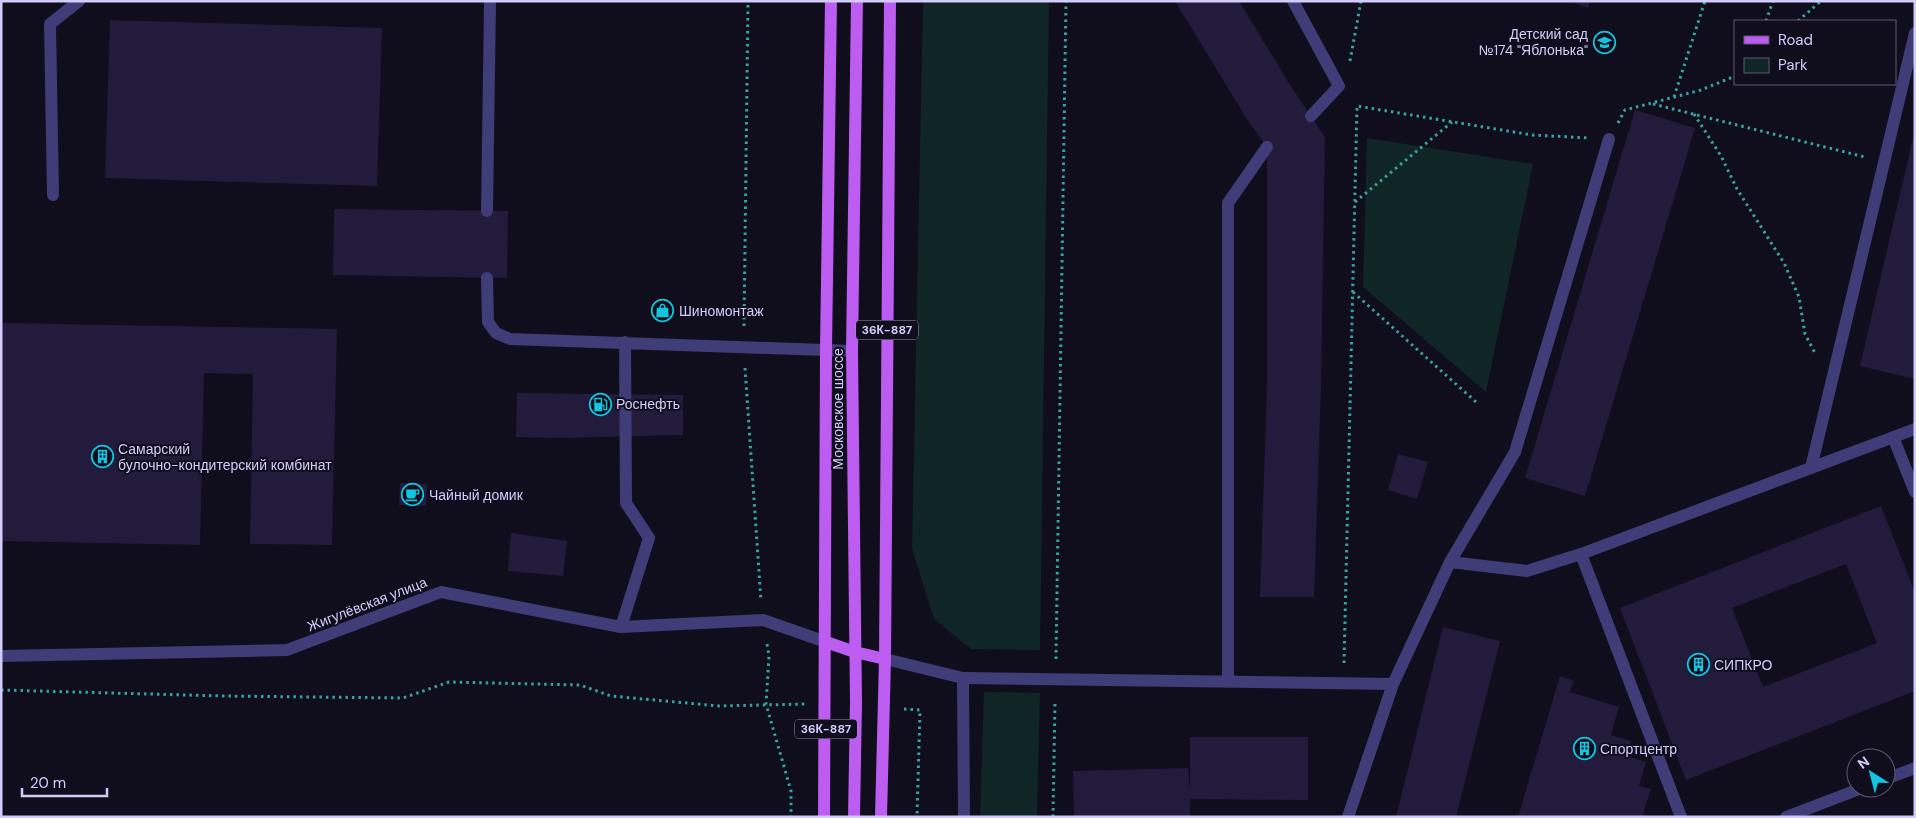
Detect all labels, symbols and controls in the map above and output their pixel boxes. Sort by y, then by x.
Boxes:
legend [1734,20,1896,85]
place label: Детский сад №174 "Яблонька" [1479,25,1588,59]
school or university icon: Детский сад №174 "Яблонька" [1592,30,1616,54]
text: Road [1778,30,1813,50]
text: Park [1778,55,1808,75]
shop icon: Шиномонтаж [651,299,675,323]
place label: Шиномонтаж [679,302,764,320]
road number: 36К-887 [856,320,918,340]
street label: Московское шоссе [829,348,847,470]
fuel station icon: Роснефть [588,392,612,416]
place label: Роснефть [616,395,680,413]
place label: Самарский булочно-кондитерский комбинат [118,440,332,474]
building icon: Самарский булочно-кондитерский комбинат [90,445,114,469]
cafe icon: Чайный домик [401,483,425,507]
place label: Чайный домик [429,486,524,504]
street label: Жигулёвская улица [305,573,430,635]
building icon: СИПКРО [1686,653,1710,677]
place label: СИПКРО [1714,656,1772,674]
road number: 36К-887 [795,720,857,739]
building icon: Спортцентр [1572,737,1596,761]
place label: Спортцентр [1600,740,1677,758]
north arrow [1846,748,1896,798]
text: N [1854,752,1873,773]
scale bar [22,766,108,798]
text: 20 m [30,773,66,793]

